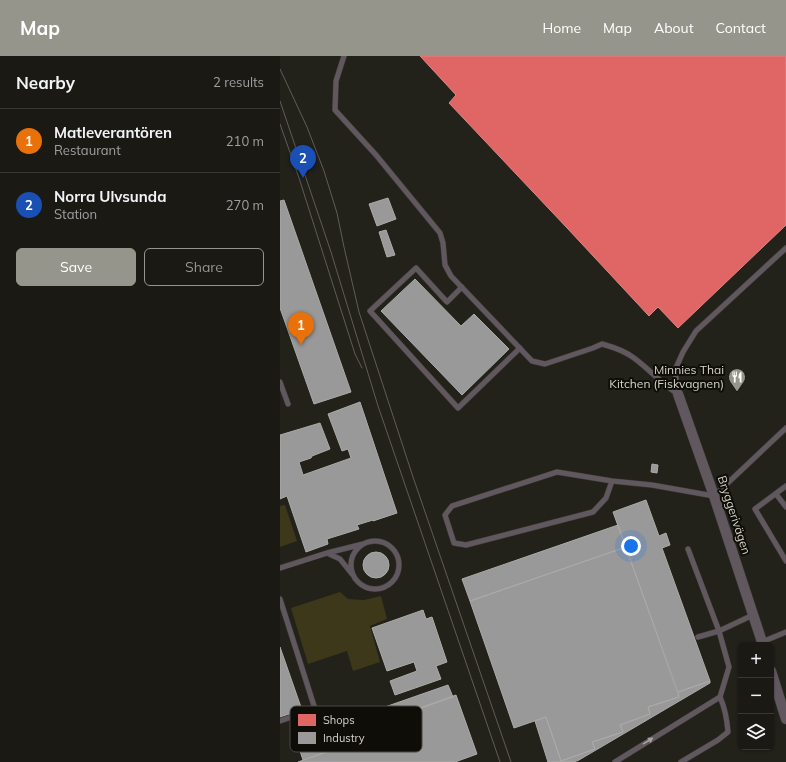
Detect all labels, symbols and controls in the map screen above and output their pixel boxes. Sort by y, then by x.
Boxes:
text: Map [20,16,60,40]
text: Home [542,19,581,37]
text: Map [603,19,632,37]
text: About [654,19,694,37]
text: Contact [716,19,766,37]
text: Nearby [16,72,75,93]
text: 2 results [213,74,264,90]
text: Matleverantören [54,123,172,142]
text: 1 [25,133,33,149]
text: 210 m [226,133,264,149]
text: Restaurant [54,142,121,158]
pin: 2 [290,145,316,178]
text: Norra Ulvsunda [54,187,166,206]
text: 2 [25,197,33,213]
text: 270 m [226,197,264,213]
text: Station [54,206,97,222]
button: Save [16,248,136,286]
button: Share [144,248,264,286]
pin: 1 [288,312,314,345]
place label: Minnies Thai Kitchen (Fiskvagnen) [609,362,724,391]
restaurant icon: Minnies Thai Kitchen (Fiskvagnen) [727,367,747,392]
street label: Bryggerivägen [715,474,754,556]
your location [621,536,641,556]
map controls [738,642,774,750]
button: + [738,642,774,678]
button: − [738,678,774,714]
legend [290,706,422,752]
text: Shops [323,713,355,727]
button: layers [738,714,774,750]
text: Industry [323,731,365,745]
one-way arrow [642,738,654,745]

